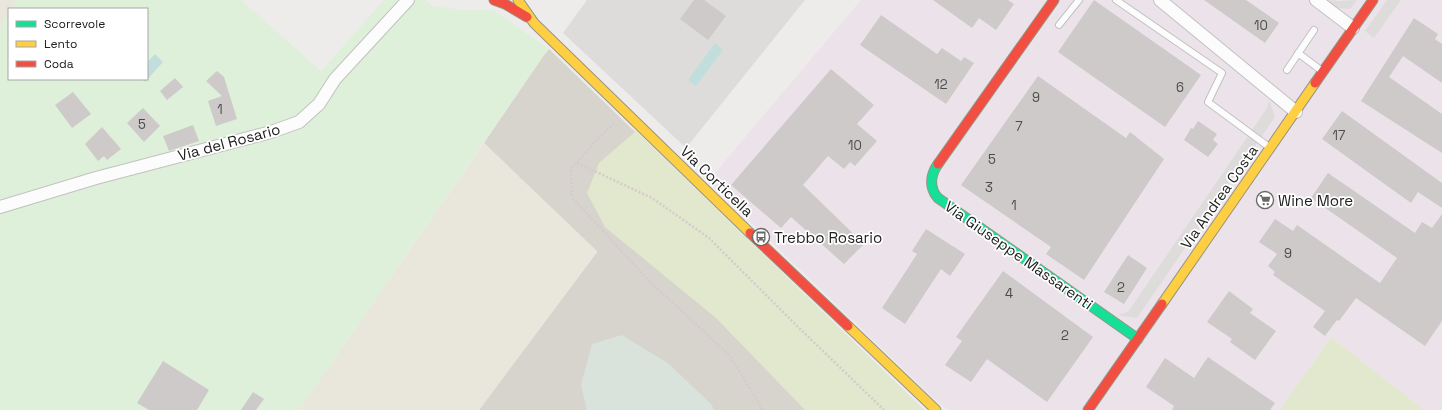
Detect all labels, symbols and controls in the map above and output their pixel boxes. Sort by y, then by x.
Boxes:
legend [8,8,148,80]
text: Scorrevole [44,16,105,32]
house number: 10 [1254,17,1268,34]
text: Lento [44,36,78,52]
text: Coda [44,56,74,72]
house number: 12 [934,76,948,93]
house number: 6 [1176,79,1184,96]
house number: 9 [1032,89,1040,106]
house number: 1 [217,101,223,118]
house number: 5 [138,116,146,133]
house number: 7 [1015,118,1023,135]
street label: Via del Rosario [176,119,282,165]
house number: 17 [1333,127,1345,144]
house number: 10 [848,137,862,154]
street label: Via Corticella [676,141,758,221]
street label: Via Andrea Costa [1176,141,1262,253]
house number: 5 [988,151,996,168]
house number: 3 [985,179,993,196]
supermarket icon: Wine More [1255,190,1275,210]
place label: Wine More [1278,191,1353,210]
street label: Via Giuseppe Massarenti [941,197,1097,313]
house number: 1 [1011,197,1017,214]
bus stop icon: Trebbo Rosario [751,227,771,247]
place label: Trebbo Rosario [774,228,882,247]
house number: 9 [1284,245,1292,262]
house number: 2 [1117,279,1125,296]
house number: 4 [1005,285,1013,302]
house number: 2 [1061,327,1069,344]

